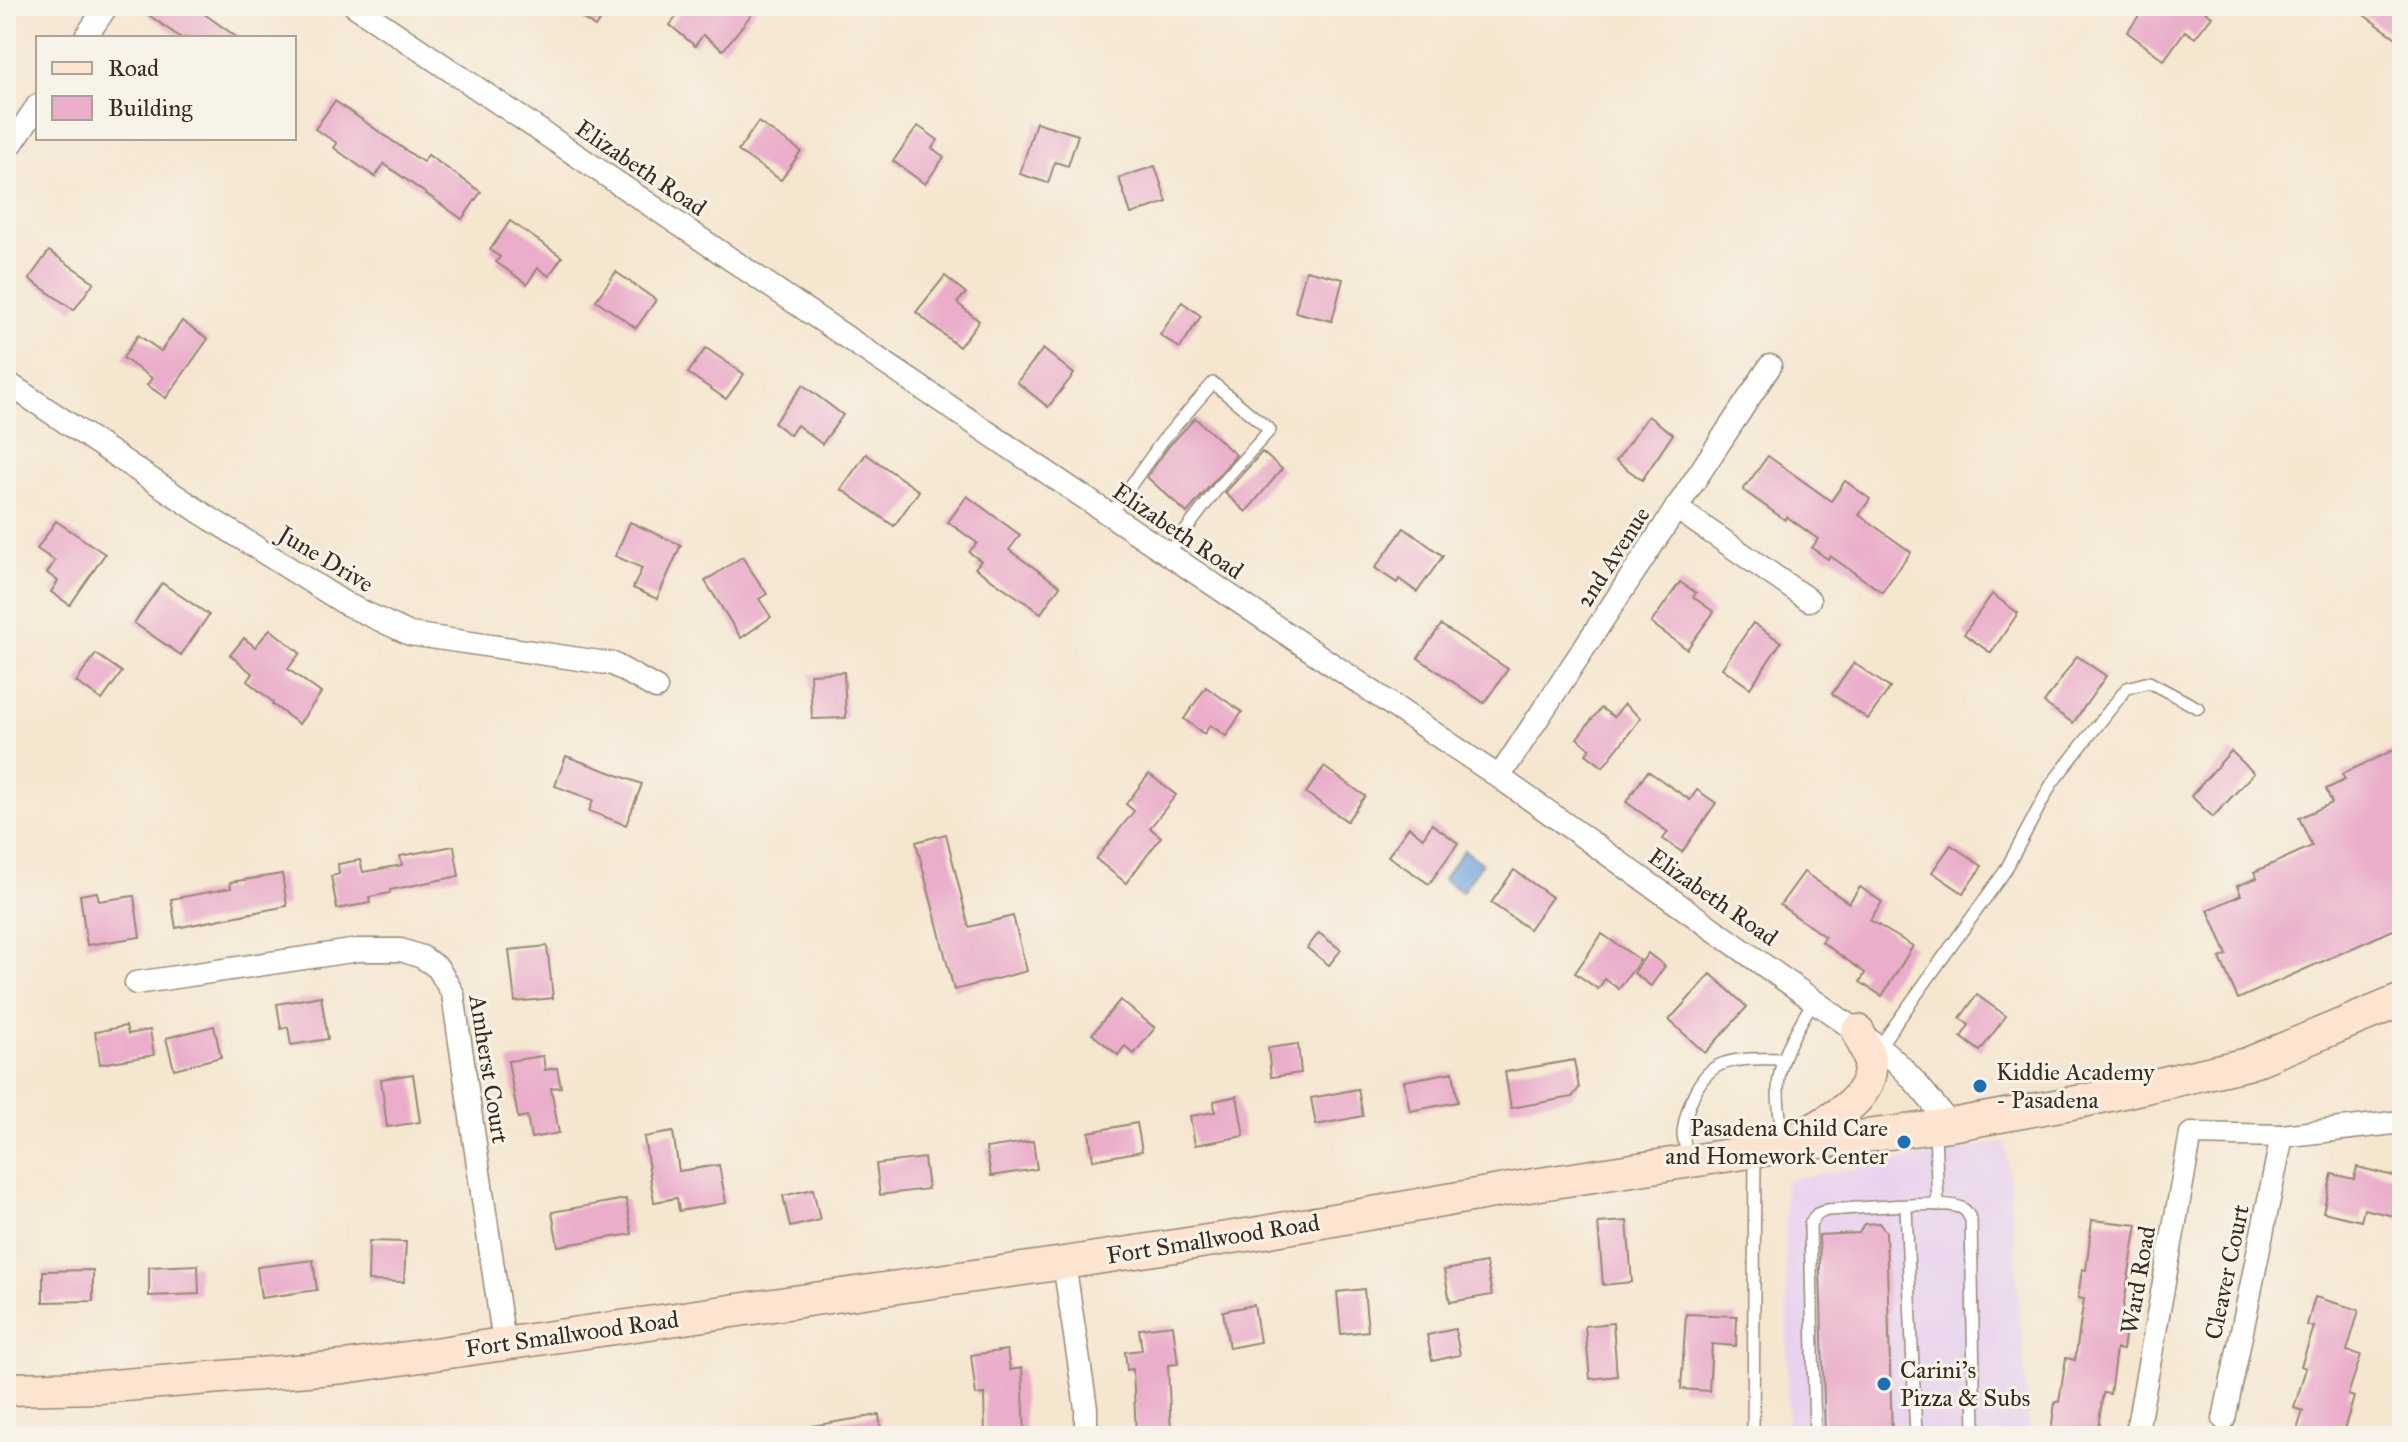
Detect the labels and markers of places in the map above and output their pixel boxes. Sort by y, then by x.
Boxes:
place label: Kiddie Academy - Pasadena [1996,1057,2155,1115]
marker: Kiddie Academy - Pasadena [1971,1077,1989,1095]
place label: Pasadena Child Care and Homework Center [1665,1113,1888,1171]
marker: Pasadena Child Care and Homework Center [1895,1133,1913,1151]
place label: Carini's Pizza & Subs [1900,1355,2030,1413]
marker: Carini's Pizza & Subs [1875,1375,1893,1393]

